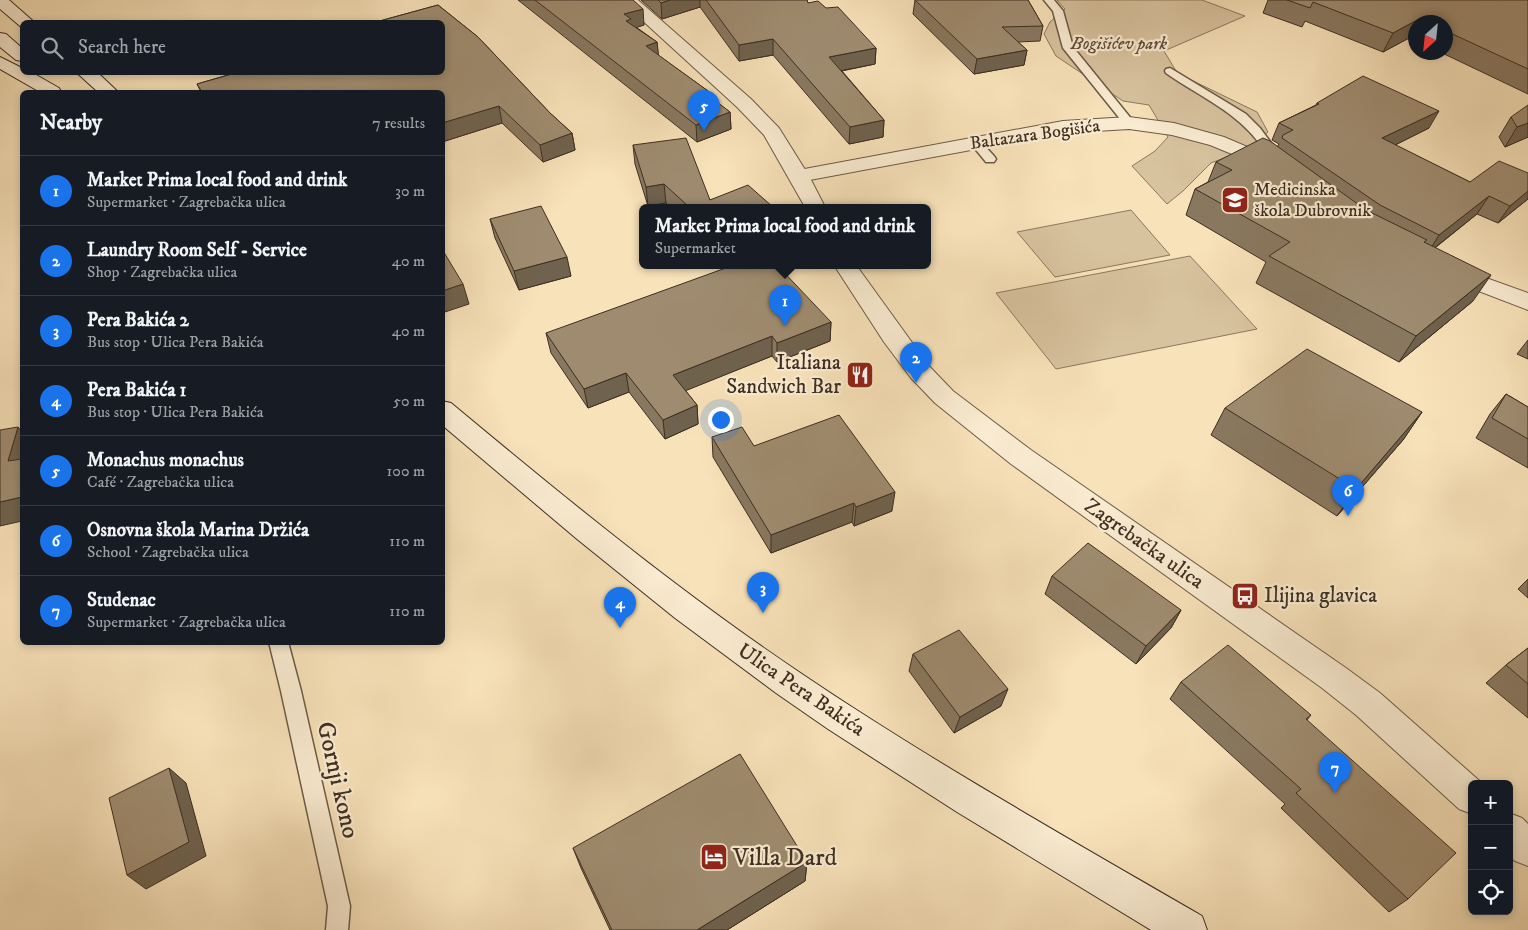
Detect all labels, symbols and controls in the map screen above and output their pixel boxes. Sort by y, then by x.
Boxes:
north arrow [1408,15,1453,60]
search box [20,20,445,75]
park label: Bogišićev park [1070,33,1168,55]
icon: search [38,34,66,62]
text: Search here [78,36,166,59]
pin: 5 [688,90,720,131]
text: Nearby [40,110,102,136]
text: 7 results [372,113,425,133]
street label: Baltazara Bogišića [969,115,1102,155]
text: Market Prima local food and drink [87,169,347,192]
place label: Medicinska škola Dubrovnik [1254,179,1371,222]
text: 1 [53,181,59,201]
text: 30 m [395,181,425,201]
school or university icon: Medicinska škola Dubrovnik [1220,185,1250,215]
text: Supermarket · Zagrebačka ulica [87,192,286,212]
popup [639,204,931,269]
text: Market Prima local food and drink [655,215,915,238]
text: Supermarket [655,238,736,258]
text: Laundry Room Self - Service [87,239,307,262]
text: 2 [52,251,60,271]
text: 40 m [392,251,425,271]
text: Shop · Zagrebačka ulica [87,262,237,282]
pin: 1 [769,285,801,326]
text: Pera Bakića 2 [87,309,189,332]
text: 3 [53,321,59,341]
text: 40 m [392,321,425,341]
text: Bus stop · Ulica Pera Bakića [87,332,264,352]
pin: 2 [900,342,932,383]
place label: Italiana Sandwich Bar [726,350,841,400]
restaurant icon: Italiana Sandwich Bar [845,360,875,390]
text: Pera Bakića 1 [87,379,187,402]
text: 4 [51,391,61,411]
text: 50 m [393,391,425,411]
text: Bus stop · Ulica Pera Bakića [87,402,264,422]
your location [708,407,734,433]
text: Monachus monachus [87,449,244,472]
text: 5 [52,461,60,481]
text: 100 m [387,461,425,481]
text: Café · Zagrebačka ulica [87,472,234,492]
pin: 6 [1332,475,1364,516]
street label: Zagrebačka ulica [1079,493,1209,595]
text: Osnovna škola Marina Držića [87,519,309,542]
text: 6 [52,531,60,551]
text: 110 m [389,531,425,551]
text: School · Zagrebačka ulica [87,542,249,562]
pin: 3 [747,572,779,613]
bus stop icon: Ilijina glavica [1230,581,1260,611]
place label: Ilijina glavica [1264,583,1377,609]
pin: 4 [604,587,636,628]
text: Studenac [87,589,156,612]
text: 7 [52,601,60,621]
text: 110 m [389,601,425,621]
text: Supermarket · Zagrebačka ulica [87,612,286,632]
street label: Ulica Pera Bakića [732,638,870,742]
street label: Gornji kono [309,718,367,842]
pin: 7 [1319,752,1351,793]
map controls [1468,780,1513,915]
button: + [1468,780,1513,825]
button: − [1468,825,1513,870]
hotel icon: Villa Dard [699,842,729,872]
place label: Villa Dard [732,842,838,873]
button: locate [1468,870,1513,915]

